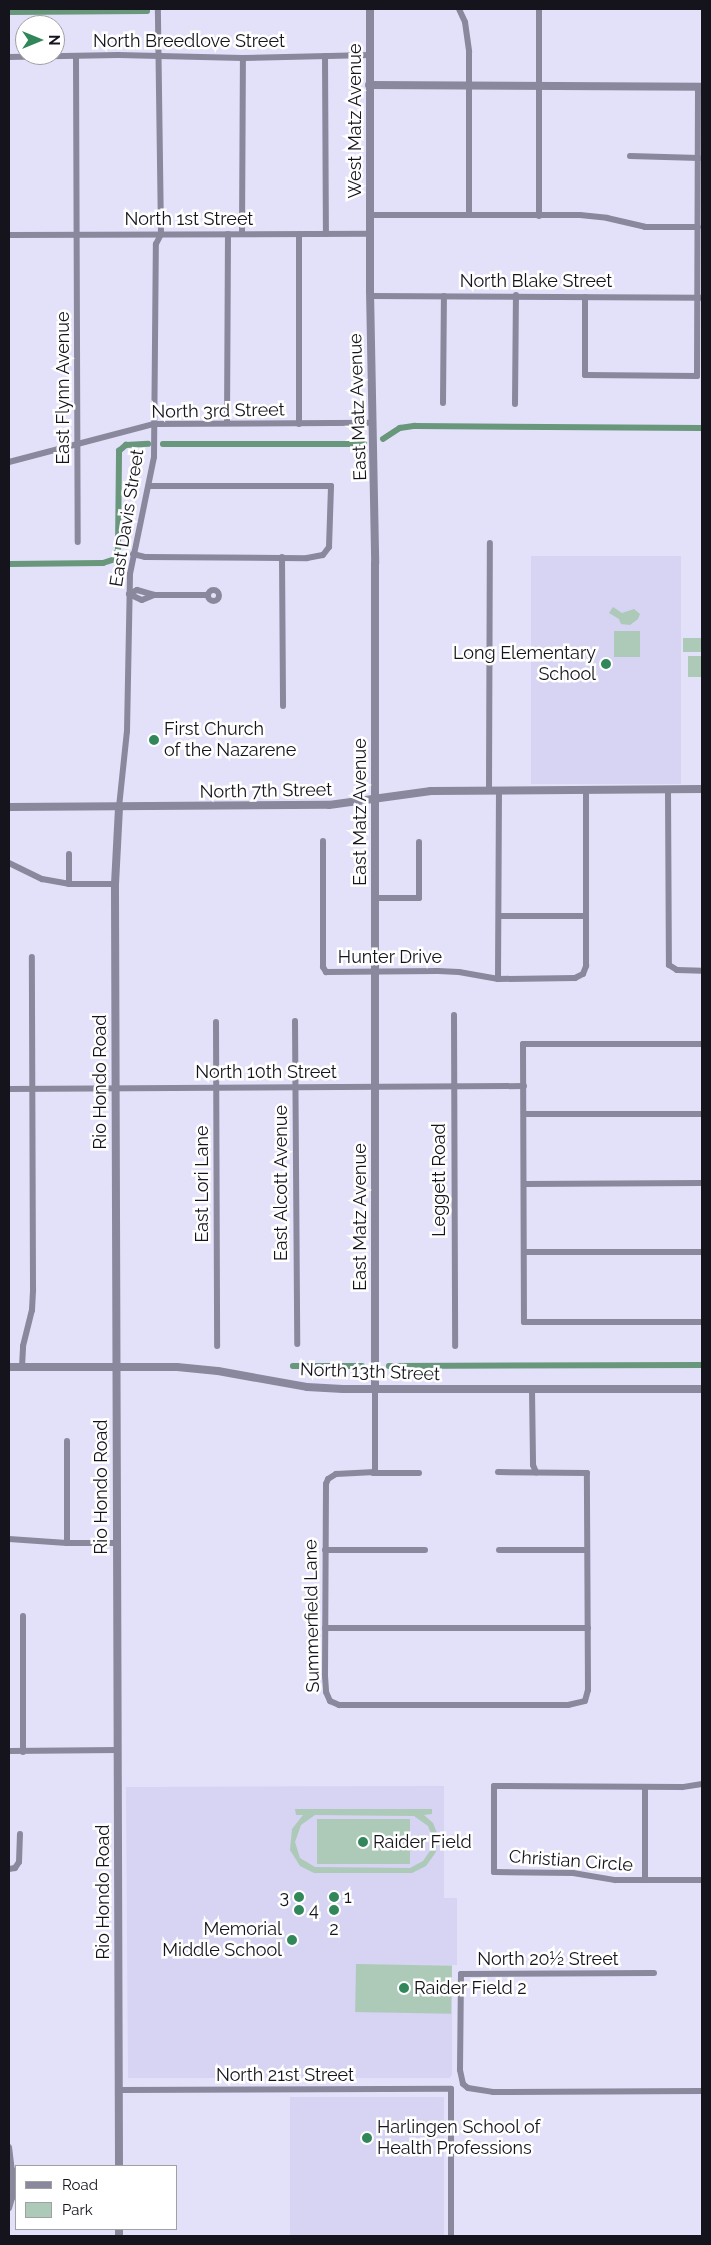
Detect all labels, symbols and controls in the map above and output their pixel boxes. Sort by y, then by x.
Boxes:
north arrow [15,15,65,65]
street label: North Breedlove Street [93,30,285,52]
text: N [46,35,62,45]
street label: West Matz Avenue [344,43,366,199]
street label: North 1st Street [125,208,253,230]
street label: North Blake Street [460,270,612,292]
street label: East Flynn Avenue [52,311,74,465]
street label: East Matz Avenue [345,333,371,481]
street label: North 3rd Street [151,399,285,423]
street label: East Davis Street [105,448,149,588]
place label: Long Elementary School [453,643,596,686]
marker: Long Elementary School [600,658,612,670]
place label: First Church of the Nazarene [164,719,297,762]
marker: First Church of the Nazarene [148,734,160,746]
street label: East Matz Avenue [349,738,371,886]
street label: North 7th Street [200,779,332,803]
street label: Hunter Drive [338,946,442,968]
street label: Rio Hondo Road [89,1015,111,1149]
street label: North 10th Street [195,1061,337,1083]
street label: East Alcott Avenue [270,1104,292,1262]
street label: Leggett Road [428,1123,450,1237]
street label: East Lori Lane [191,1125,213,1243]
street label: East Matz Avenue [349,1143,371,1291]
street label: North 13th Street [300,1359,440,1385]
street label: Rio Hondo Road [90,1420,112,1554]
street label: Summerfield Lane [300,1539,324,1693]
street label: Rio Hondo Road [92,1825,114,1959]
place label: Raider Field [373,1831,472,1853]
marker: Raider Field [357,1836,369,1848]
street label: Christian Circle [508,1846,634,1876]
place label: 3 [279,1886,289,1908]
place label: 1 [344,1886,352,1908]
marker: 3 [293,1891,305,1903]
marker: 1 [328,1891,340,1903]
place label: 4 [309,1899,319,1921]
marker: 4 [293,1904,305,1916]
marker: 2 [328,1904,340,1916]
place label: 2 [329,1918,339,1940]
place label: Memorial Middle School [162,1919,282,1962]
marker: Memorial Middle School [286,1934,298,1946]
street label: North 20½ Street [477,1948,619,1970]
place label: Raider Field 2 [414,1977,527,1999]
marker: Raider Field 2 [398,1982,410,1994]
street label: North 21st Street [216,2064,354,2086]
place label: Harlingen School of Health Professions [377,2117,541,2160]
marker: Harlingen School of Health Professions [361,2132,373,2144]
legend [15,2165,178,2230]
text: Road [62,2176,98,2194]
text: Park [62,2201,93,2219]

